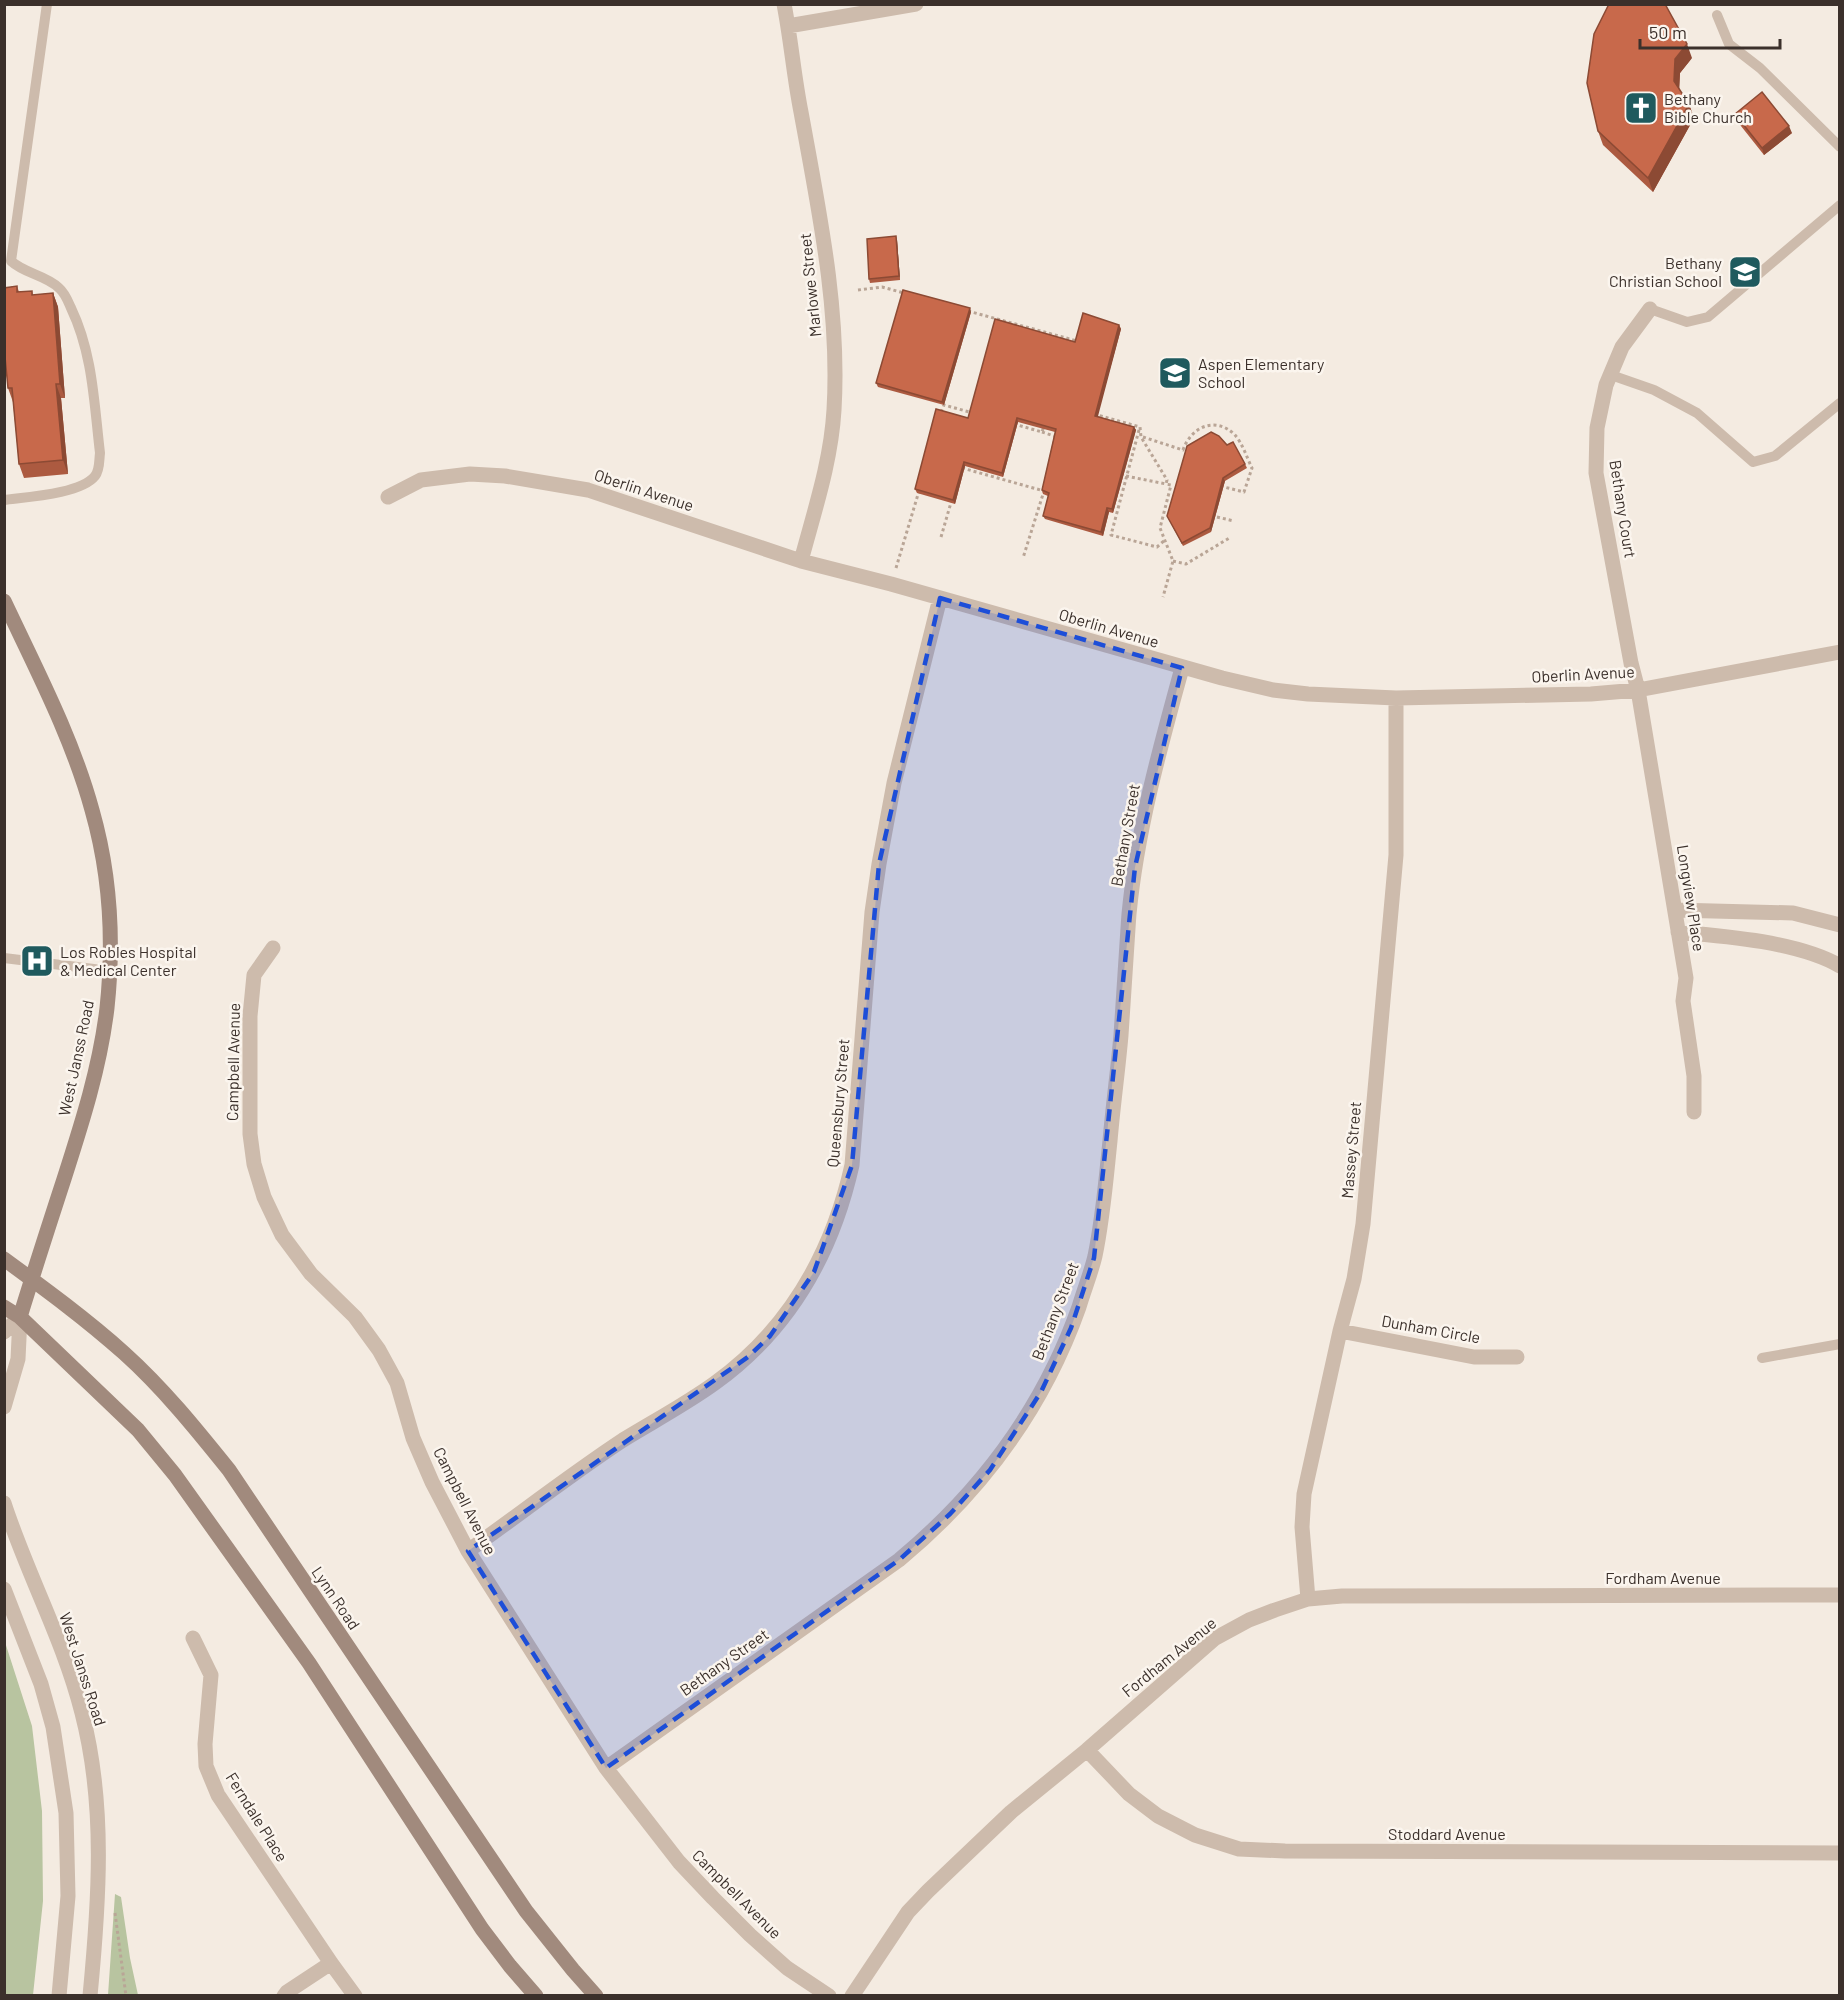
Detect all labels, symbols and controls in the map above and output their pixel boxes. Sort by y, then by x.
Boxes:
scale bar [1640,12,1780,50]
text: 50 m [1649,21,1687,43]
place label: Bethany Bible Church [1664,89,1752,126]
church icon: Bethany Bible Church [1623,90,1659,126]
street label: Marlowe Street [795,232,824,338]
place label: Bethany Christian School [1609,253,1723,290]
school or university icon: Bethany Christian School [1727,254,1763,290]
place label: Aspen Elementary School [1198,354,1325,391]
school or university icon: Aspen Elementary School [1157,355,1193,391]
street label: Bethany Court [1606,459,1641,559]
street label: Oberlin Avenue [592,465,696,515]
street label: Oberlin Avenue [1057,604,1161,651]
street label: Oberlin Avenue [1531,661,1635,686]
street label: Bethany Street [1106,782,1143,888]
street label: Longview Place [1674,843,1709,953]
place label: Los Robles Hospital & Medical Center [60,942,196,979]
hospital icon: Los Robles Hospital & Medical Center [19,943,55,979]
street label: West Janss Road [54,998,97,1118]
street label: Campbell Avenue [222,1003,243,1121]
street label: Queensbury Street [822,1038,853,1168]
street label: Massey Street [1337,1101,1364,1199]
street label: Bethany Street [1027,1259,1082,1363]
street label: Dunham Circle [1380,1310,1482,1347]
street label: Campbell Avenue [430,1444,501,1558]
street label: Lynn Road [308,1563,364,1633]
street label: Fordham Avenue [1605,1568,1721,1587]
street label: West Janss Road [56,1610,111,1728]
street label: Fordham Avenue [1118,1613,1220,1700]
street label: Bethany Street [676,1624,772,1699]
street label: Ferndale Place [222,1769,292,1865]
street label: Stoddard Avenue [1388,1824,1506,1843]
street label: Campbell Avenue [689,1845,786,1942]

